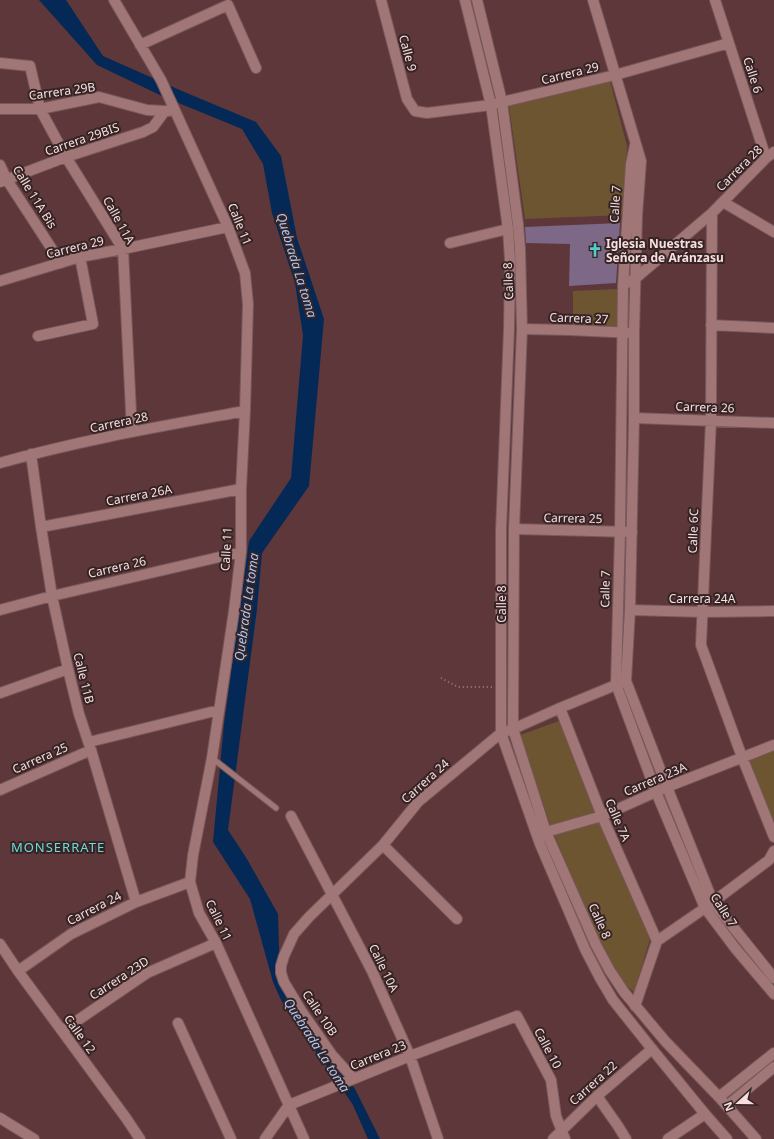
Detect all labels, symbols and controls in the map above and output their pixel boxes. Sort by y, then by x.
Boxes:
street label: Calle 9 [395,33,421,73]
street label: Calle 6 [739,55,767,95]
street label: Carrera 29 [539,58,601,88]
street label: Carrera 29B [28,78,96,104]
street label: Carrera 29BIS [43,118,122,160]
street label: Carrera 28 [712,141,766,195]
street label: Calle 11A Bis [9,162,61,232]
street label: Calle 7 [605,185,625,223]
street label: Calle 11A [99,193,139,247]
street label: Calle 11 [224,200,256,248]
water label: Quebrada La toma [272,210,322,320]
street label: Carrera 29 [44,232,106,262]
place label: Iglesia Nuestras Señora de Aránzasu [606,235,724,266]
church icon: Iglesia Nuestras Señora de Aránzasu [587,242,603,258]
street label: Calle 8 [499,262,517,300]
street label: Carrera 27 [549,308,609,328]
street label: Carrera 26 [675,397,735,417]
street label: Carrera 28 [88,408,150,436]
street label: Carrera 26A [105,480,174,510]
street label: Calle 6C [684,508,702,554]
street label: Carrera 25 [543,509,603,527]
street label: Calle 11 [216,527,236,571]
water label: Quebrada La toma [230,551,263,662]
street label: Carrera 26 [86,552,148,582]
street label: Calle 7 [596,570,614,608]
street label: Calle 8 [493,585,510,623]
street label: Carrera 24A [669,590,736,607]
street label: Calle 11B [69,651,99,705]
street label: Carrera 25 [10,738,71,778]
street label: Carrera 24 [397,755,453,807]
street label: Carrera 23A [621,758,689,800]
street label: Calle 7A [601,796,635,844]
district label: MONSERRATE [11,838,105,856]
street label: Carrera 24 [64,887,124,929]
street label: Calle 7 [707,890,741,930]
street label: Calle 11 [202,896,236,944]
street label: Calle 8 [585,901,615,942]
street label: Calle 10A [365,941,403,995]
street label: Carrera 23D [86,952,152,1004]
street label: Calle 10B [298,987,342,1039]
water label: Quebrada La toma [280,994,355,1096]
street label: Calle 12 [60,1011,100,1057]
street label: Calle 10 [530,1025,566,1072]
street label: Carrera 23 [347,1036,409,1074]
street label: Carrera 22 [565,1057,621,1109]
north arrow [718,1083,758,1123]
text: N [720,1100,737,1114]

